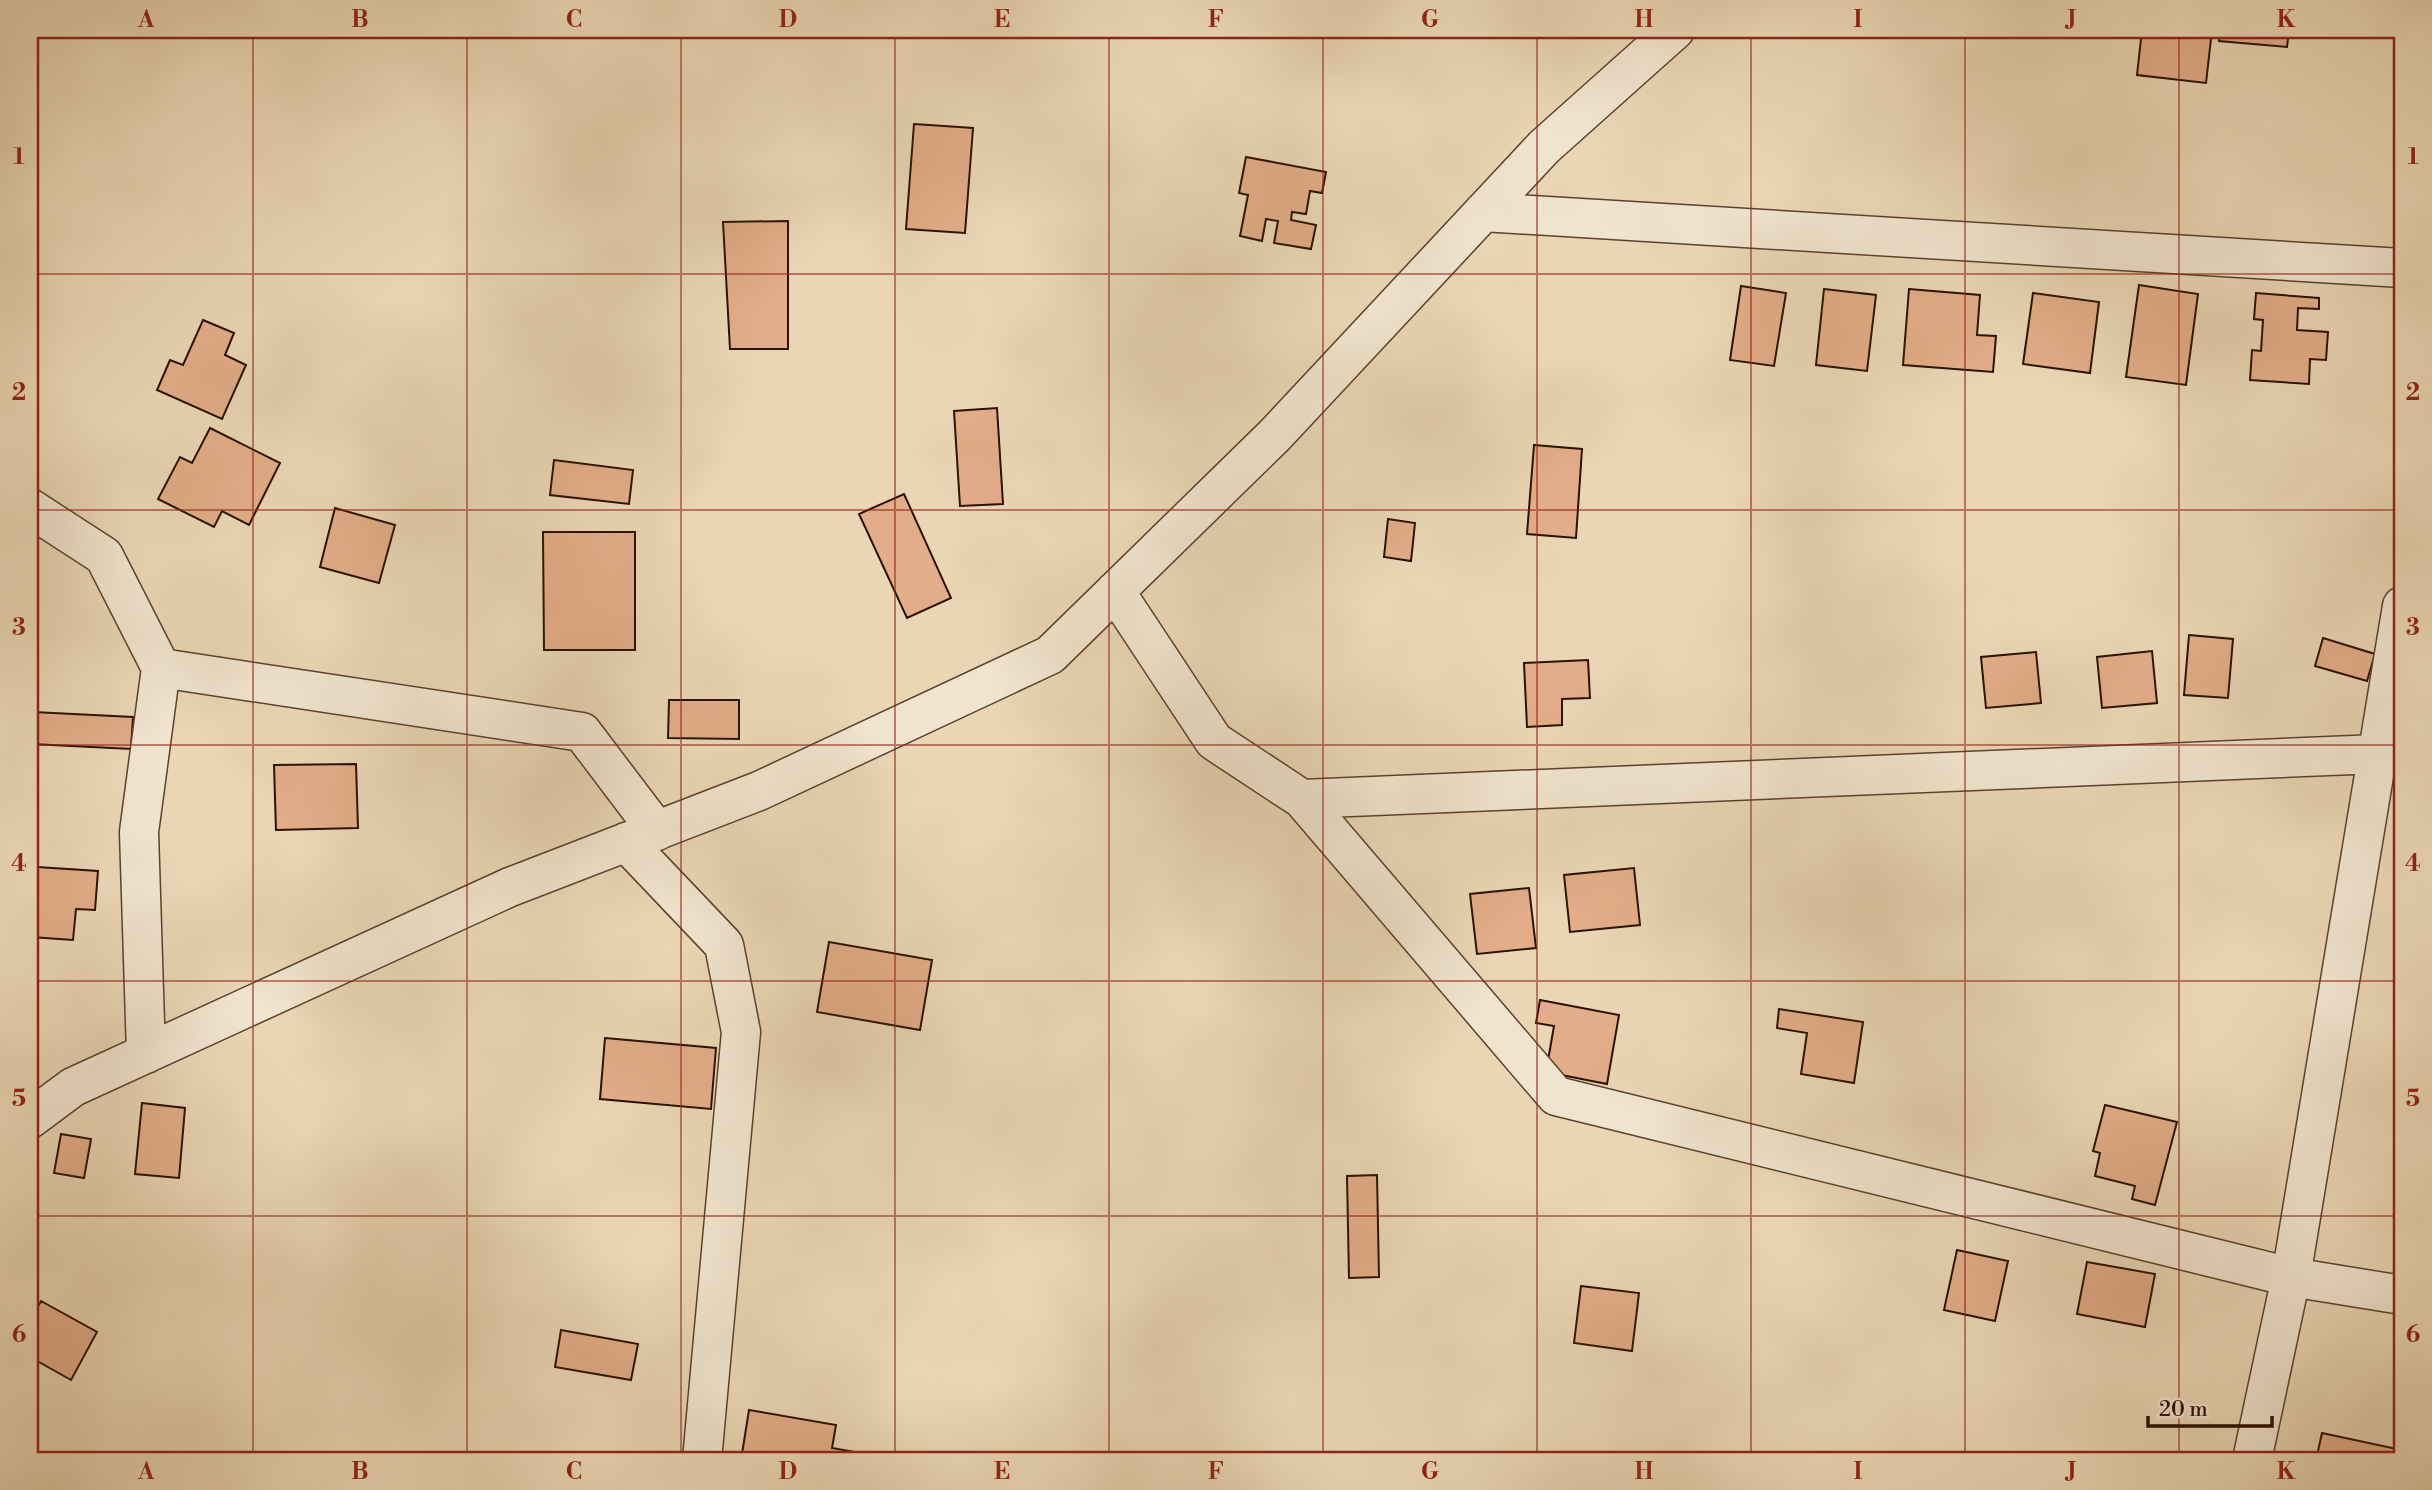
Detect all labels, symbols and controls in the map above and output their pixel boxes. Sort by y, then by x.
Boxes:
text: A [137,6,155,34]
text: B [351,6,369,34]
text: C [566,6,582,34]
text: D [779,6,797,34]
text: E [994,6,1010,34]
text: F [1208,6,1224,34]
text: G [1421,6,1439,34]
text: H [1635,6,1654,34]
text: I [1854,6,1863,34]
text: J [2065,6,2077,34]
text: K [2277,6,2296,34]
text: 1 [13,143,25,171]
text: 1 [2407,143,2419,171]
text: 2 [12,379,26,407]
text: 2 [2406,379,2420,407]
text: 3 [12,614,26,642]
text: 3 [2406,614,2420,642]
text: 4 [11,850,27,878]
text: 4 [2405,850,2421,878]
text: 5 [12,1085,26,1113]
text: 5 [2406,1085,2420,1113]
text: 6 [12,1321,26,1349]
text: 6 [2406,1321,2420,1349]
scale bar [2148,1385,2273,1429]
text: 20 m [2159,1397,2208,1423]
text: A [137,1458,155,1486]
text: B [351,1458,369,1486]
text: C [566,1458,582,1486]
text: D [779,1458,797,1486]
text: E [994,1458,1010,1486]
text: F [1208,1458,1224,1486]
text: G [1421,1458,1439,1486]
text: H [1635,1458,1654,1486]
text: I [1854,1458,1863,1486]
text: J [2065,1458,2077,1486]
text: K [2277,1458,2296,1486]

